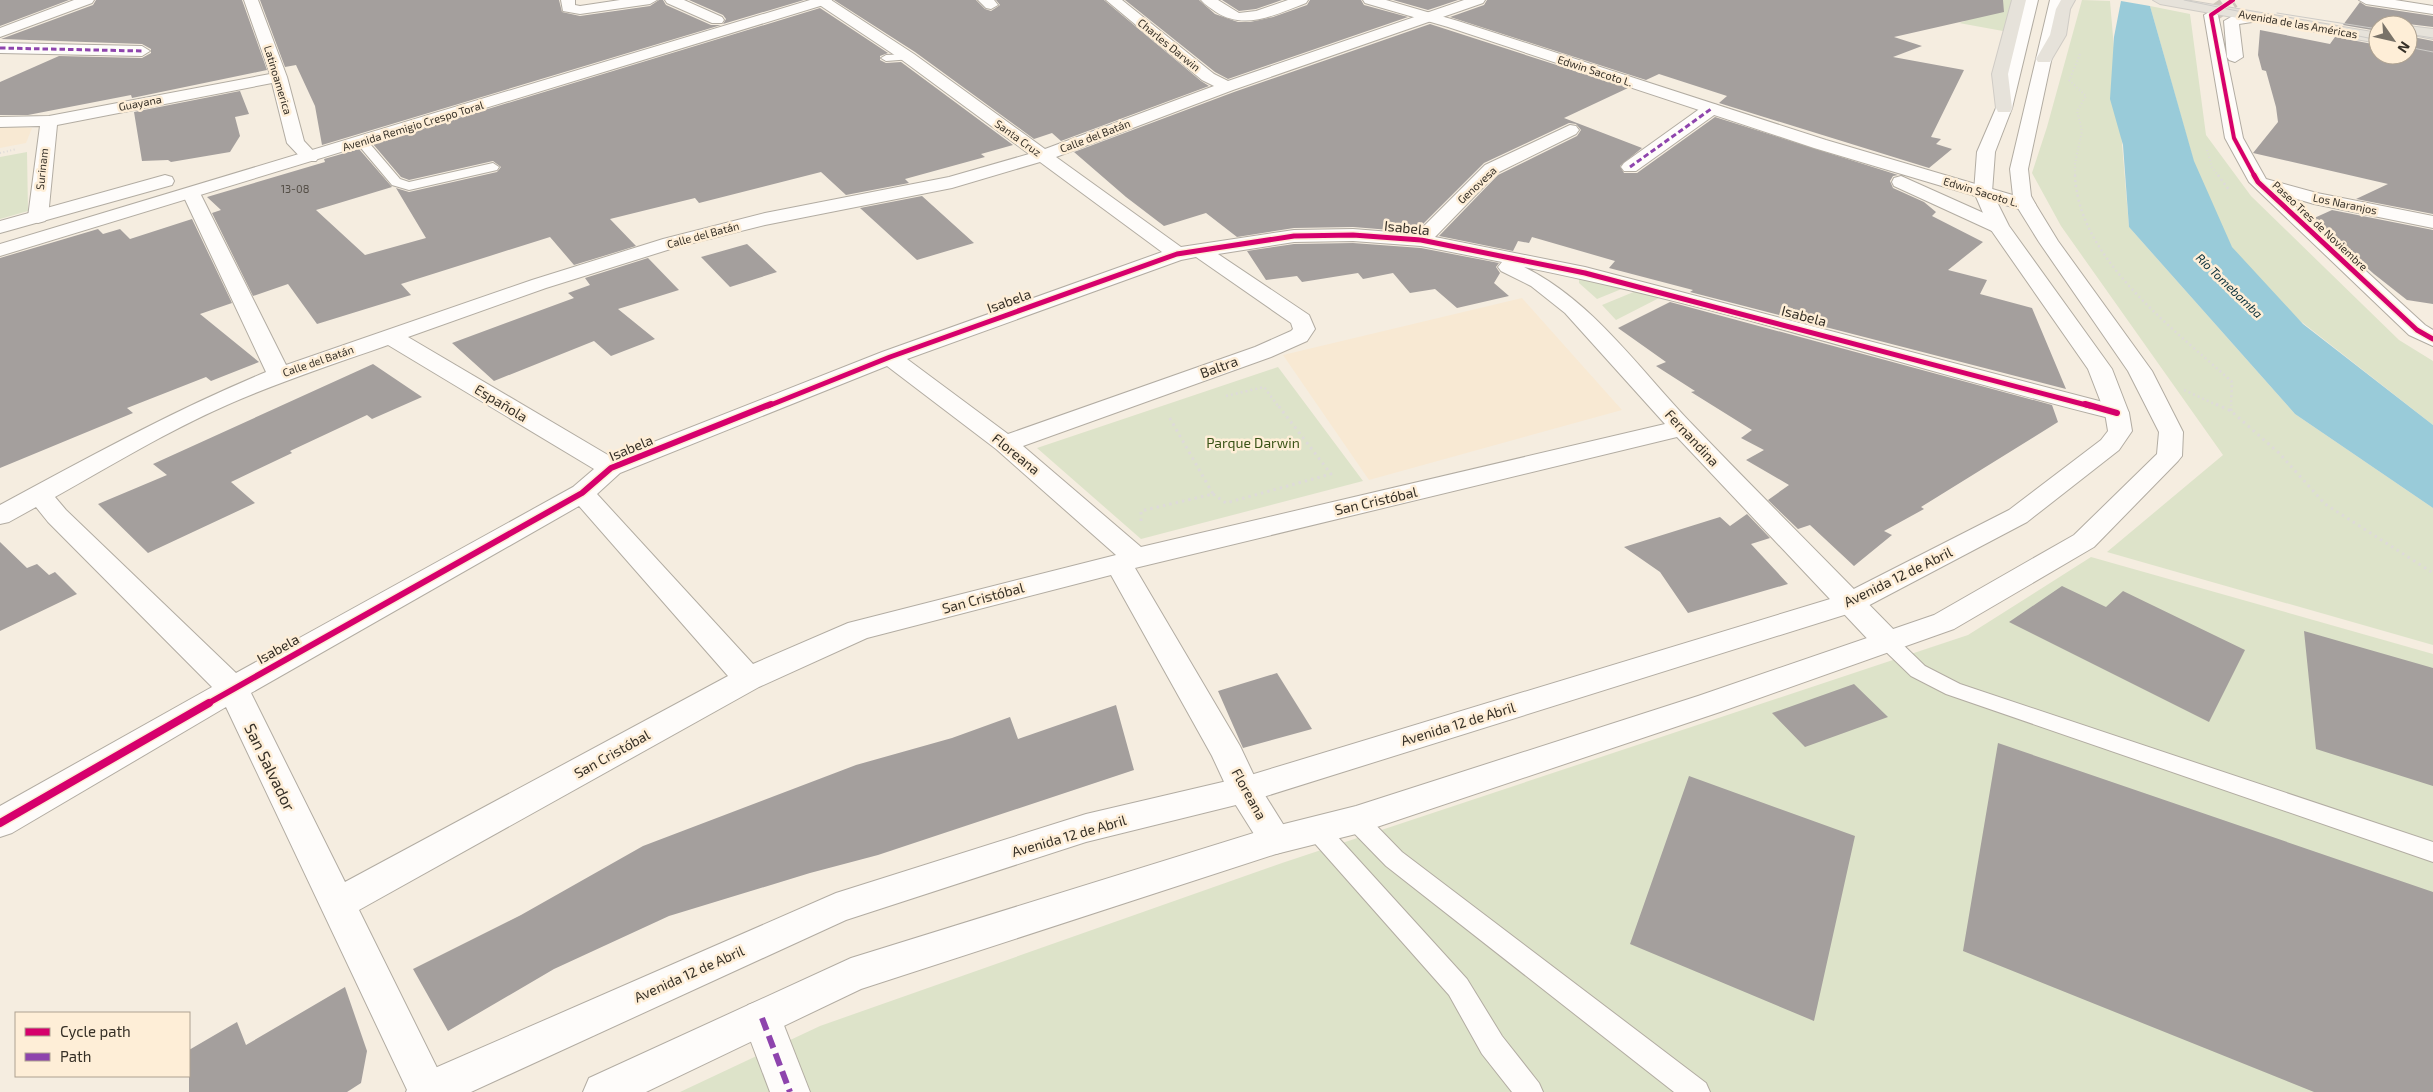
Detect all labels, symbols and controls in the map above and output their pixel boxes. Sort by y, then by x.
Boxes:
street label: Avenida de las Américas [2238,7,2359,40]
north arrow [2368,15,2418,65]
street label: Charles Darwin [1136,16,1203,74]
text: N [2394,39,2414,56]
street label: Latinoamerica [262,44,295,116]
street label: Edwin Sacoto L. [1556,52,1634,89]
street label: Guayana [117,92,162,113]
street label: Avenida Remigio Crespo Toral [341,98,486,153]
street label: Calle del Batán [1058,116,1132,155]
street label: Santa Cruz [993,117,1044,159]
street label: Surinam [33,148,50,190]
street label: Genovesa [1454,163,1499,206]
street label: Edwin Sacoto L. [1942,174,2020,209]
street label: Paseo Tres de Noviembre [2270,178,2371,273]
house number: 13-08 [281,182,309,195]
street label: Los Naranjos [2312,190,2379,218]
street label: Isabela [1383,217,1431,238]
street label: Calle del Batán [665,219,740,250]
water label: Río Tomebamba [2194,250,2266,321]
street label: Isabela [984,285,1033,316]
street label: Isabela [1780,301,1828,330]
street label: Calle del Batán [281,342,355,379]
street label: Baltra [1198,352,1240,381]
street label: Española [472,380,531,425]
street label: Fernandina [1662,406,1723,470]
street label: Floreana [989,429,1043,478]
street label: Isabela [606,431,655,464]
park label: Parque Darwin [1206,434,1300,451]
street label: San Cristóbal [1333,483,1420,518]
street label: Avenida 12 de Abril [1841,543,1956,610]
street label: San Cristóbal [940,578,1026,617]
street label: Isabela [254,630,302,667]
street label: Avenida 12 de Abril [1399,698,1518,749]
street label: San Salvador [241,720,300,814]
street label: San Cristóbal [571,725,653,781]
street label: Floreana [1228,765,1270,822]
street label: Avenida 12 de Abril [1010,811,1129,860]
street label: Avenida 12 de Abril [631,941,747,1005]
legend [15,1012,190,1077]
text: Cycle path [60,1022,131,1040]
text: Path [60,1047,91,1065]

